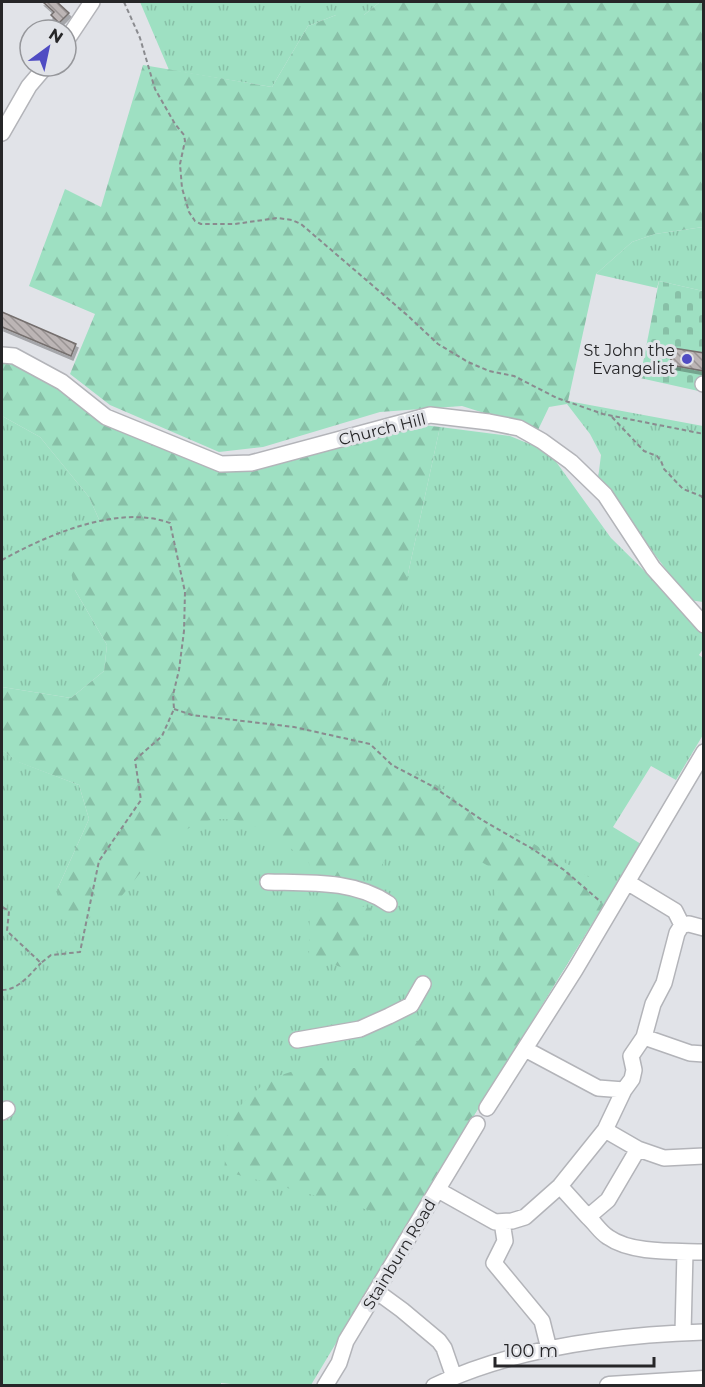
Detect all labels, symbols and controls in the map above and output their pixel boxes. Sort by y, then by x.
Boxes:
north arrow [18,18,78,78]
text: N [45,24,66,47]
place label: St John the Evangelist [584,341,675,378]
marker: St John the Evangelist [680,352,694,366]
street label: Church Hill [337,410,428,449]
street label: Stainburn Road [359,1196,440,1313]
scale bar [495,1330,654,1368]
text: 100 m [504,1340,558,1362]

